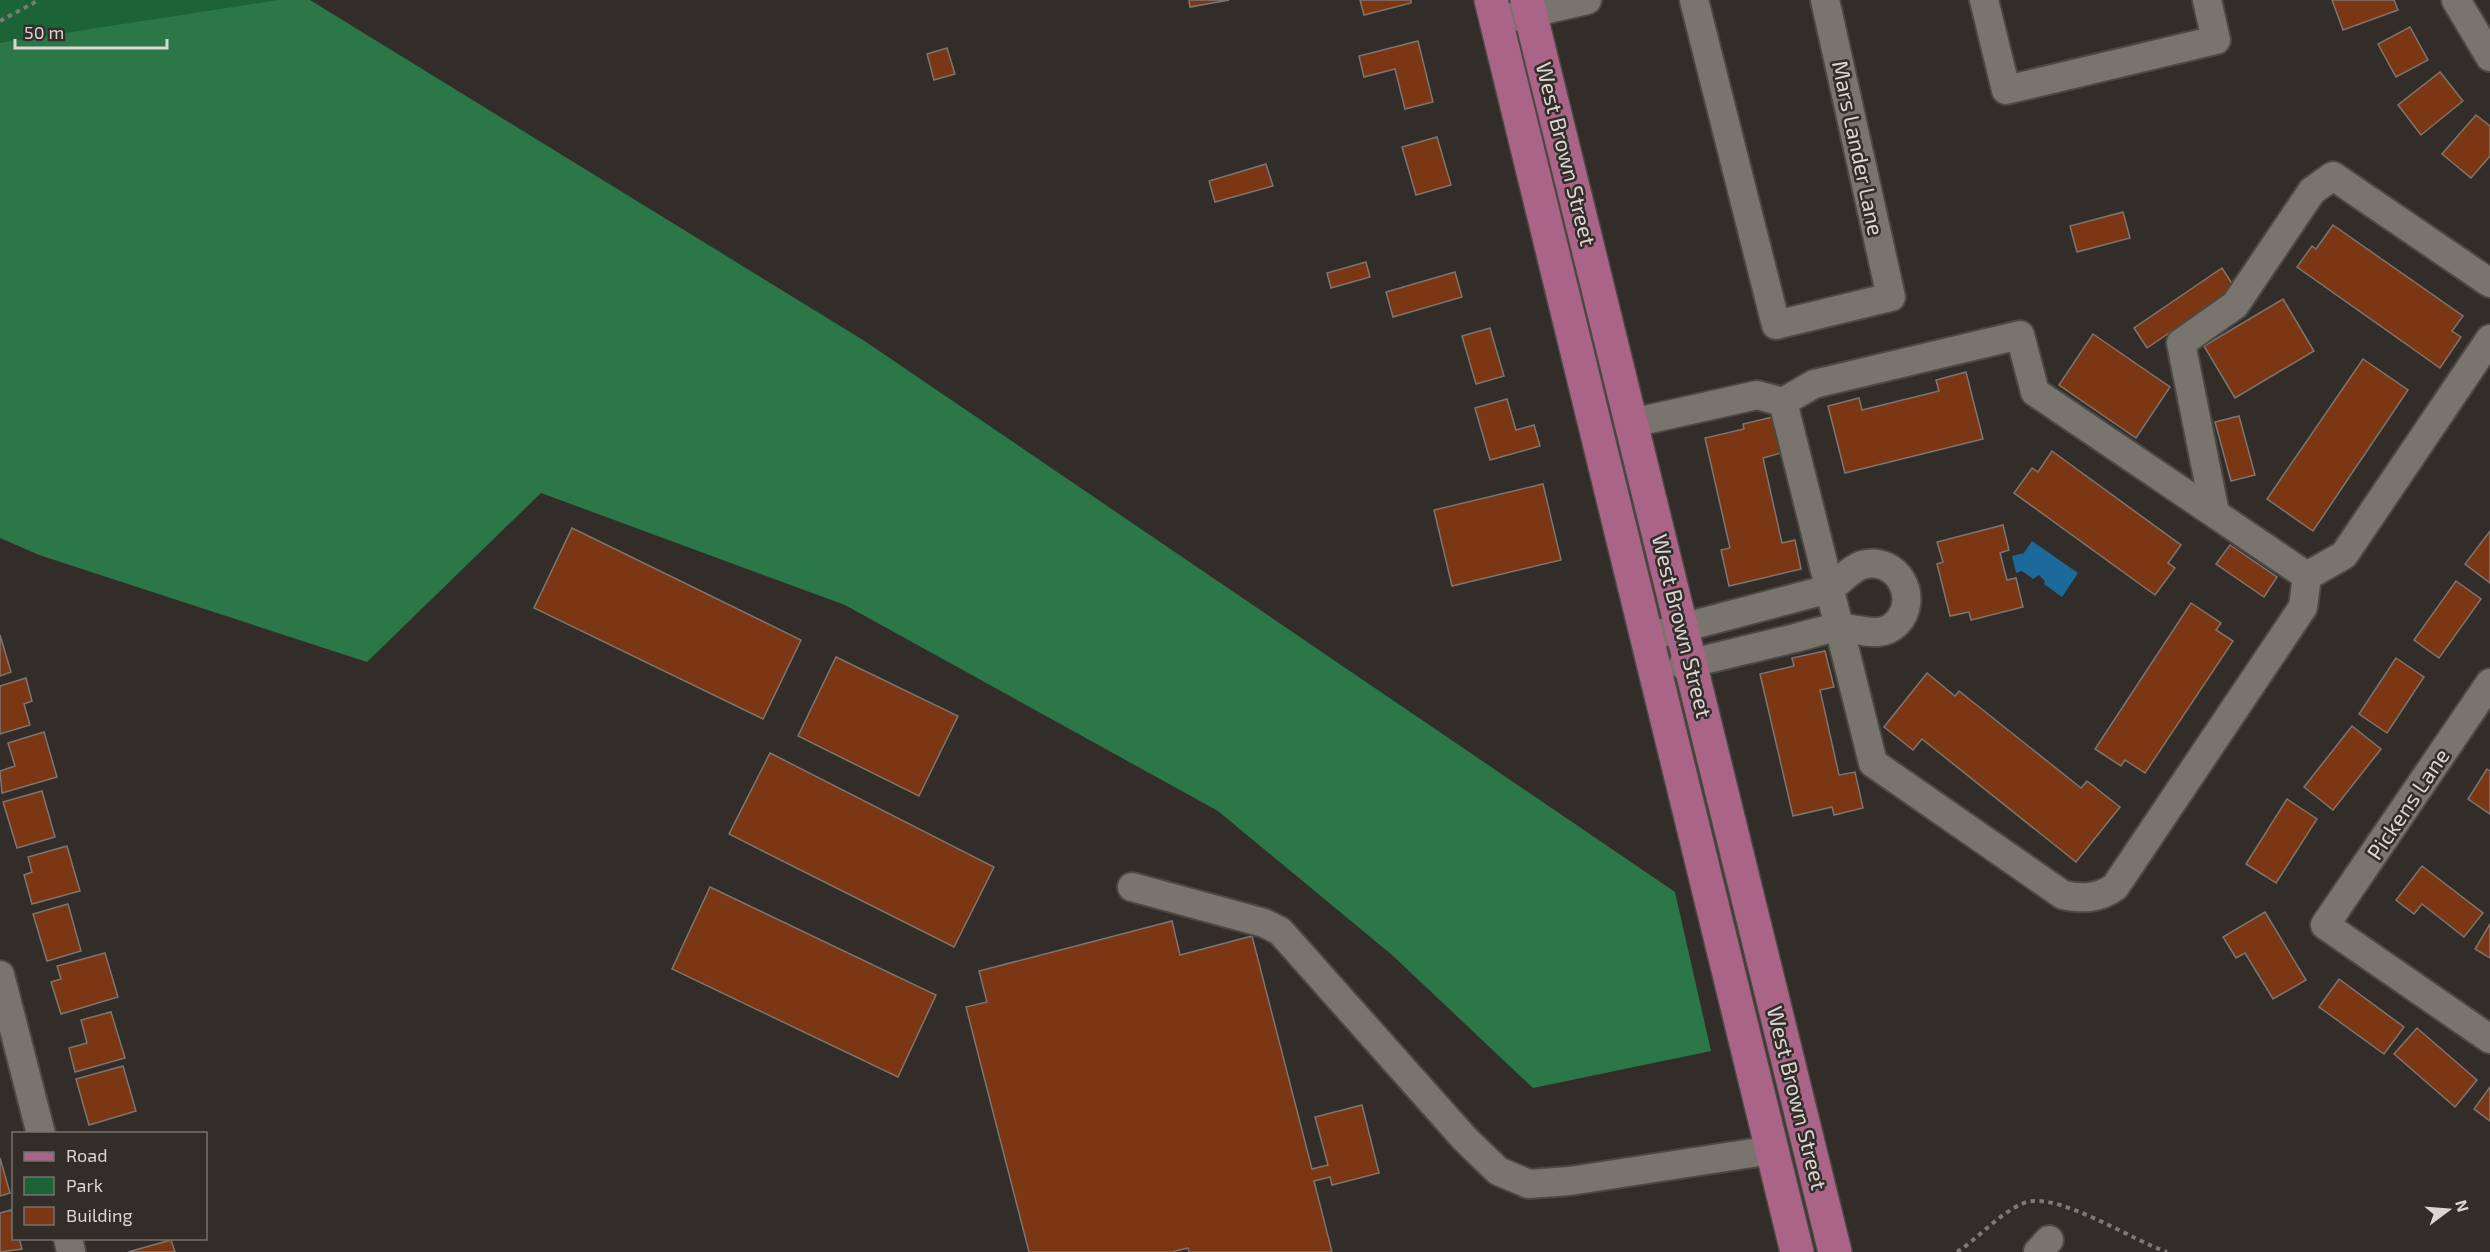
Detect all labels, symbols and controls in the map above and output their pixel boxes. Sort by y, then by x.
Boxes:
scale bar [15,12,166,50]
text: 50 m [24,21,64,43]
street label: Mars Lander Lane [1828,58,1890,238]
street label: West Brown Street [1532,59,1602,248]
street label: West Brown Street [1648,531,1718,720]
street label: Pickens Lane [2360,743,2454,864]
street label: West Brown Street [1763,1003,1833,1192]
legend [12,1132,207,1240]
text: Road [66,1144,107,1166]
text: Park [66,1174,103,1196]
north arrow [2418,1180,2478,1240]
text: N [2452,1198,2474,1214]
text: Building [66,1204,133,1226]

